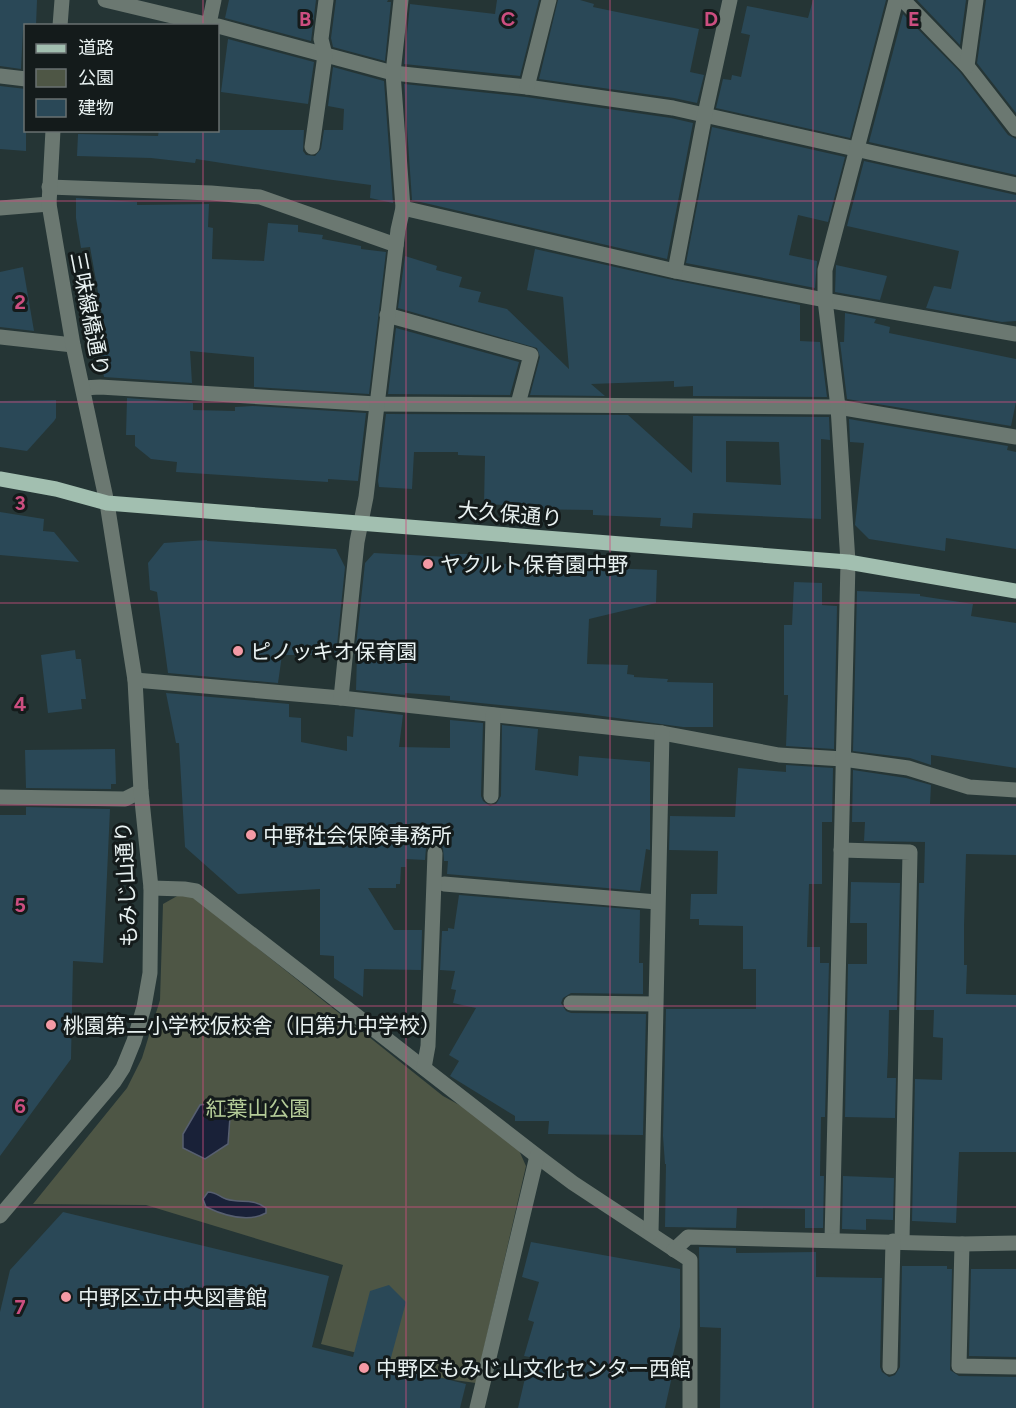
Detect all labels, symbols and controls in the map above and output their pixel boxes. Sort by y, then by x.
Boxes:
text: B [299,7,311,31]
text: C [501,7,515,31]
text: D [704,7,718,31]
text: E [908,7,920,31]
legend [24,24,219,132]
text: 道路 [78,37,114,59]
text: 公園 [78,67,114,89]
text: 建物 [78,97,114,119]
street label: 三味線橋通り [66,250,114,378]
text: 2 [14,290,26,314]
text: 3 [14,491,26,515]
street label: 大久保通り [457,497,563,531]
place label: ヤクルト保育園中野 [440,552,628,577]
marker: ヤクルト保育園中野 [421,557,435,571]
place label: ピノッキオ保育園 [250,639,418,664]
marker: ピノッキオ保育園 [231,644,245,658]
text: 4 [14,692,27,716]
street label: もみじ山通り [110,820,142,948]
place label: 中野社会保険事務所 [263,823,452,848]
marker: 中野社会保険事務所 [244,828,258,842]
text: 5 [14,893,26,917]
place label: 桃園第二小学校仮校舎（旧第九中学校） [63,1013,441,1038]
marker: 桃園第二小学校仮校舎（旧第九中学校） [44,1018,58,1032]
text: 6 [14,1094,26,1118]
park label: 紅葉山公園 [206,1096,311,1121]
place label: 中野区立中央図書館 [78,1285,267,1310]
marker: 中野区立中央図書館 [59,1290,73,1304]
text: 7 [14,1295,26,1319]
place label: 中野区もみじ山文化センター西館 [376,1356,691,1381]
marker: 中野区もみじ山文化センター西館 [357,1361,371,1375]

